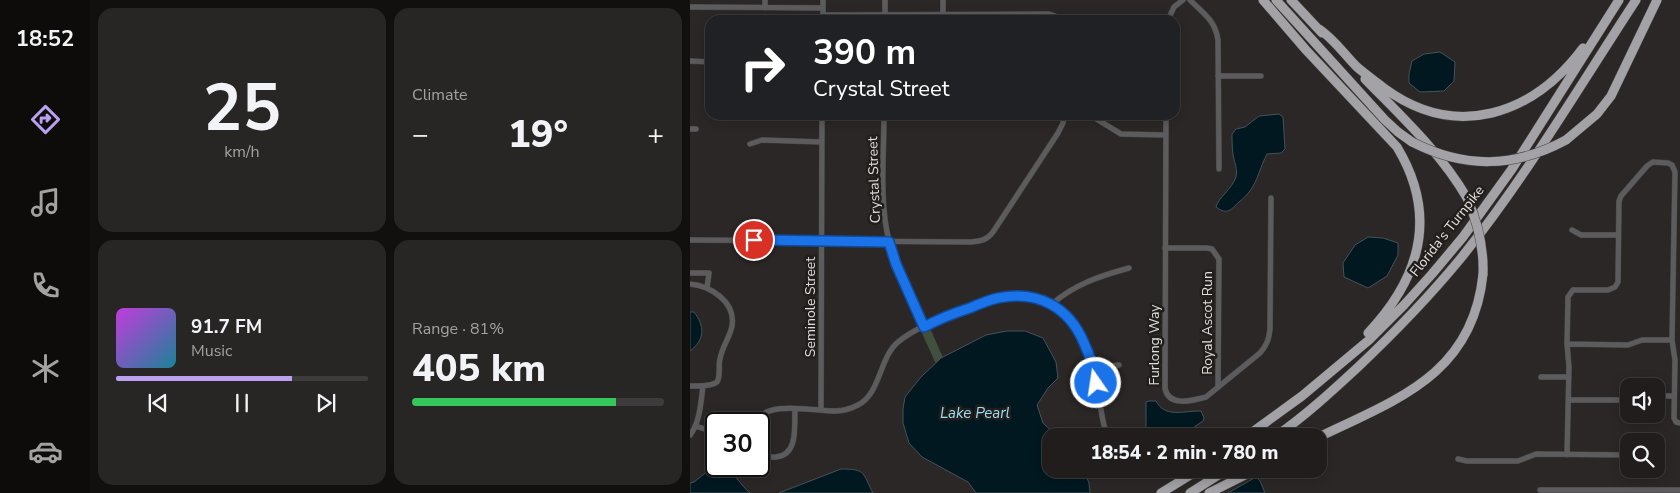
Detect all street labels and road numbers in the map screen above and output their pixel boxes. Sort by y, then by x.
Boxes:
street label: Crystal Street [863,136,885,224]
street label: Florida's Turnpike [1405,182,1489,280]
street label: Seminole Street [801,257,820,357]
street label: Royal Ascot Run [1198,271,1217,375]
street label: Furlong Way [1145,304,1164,386]

